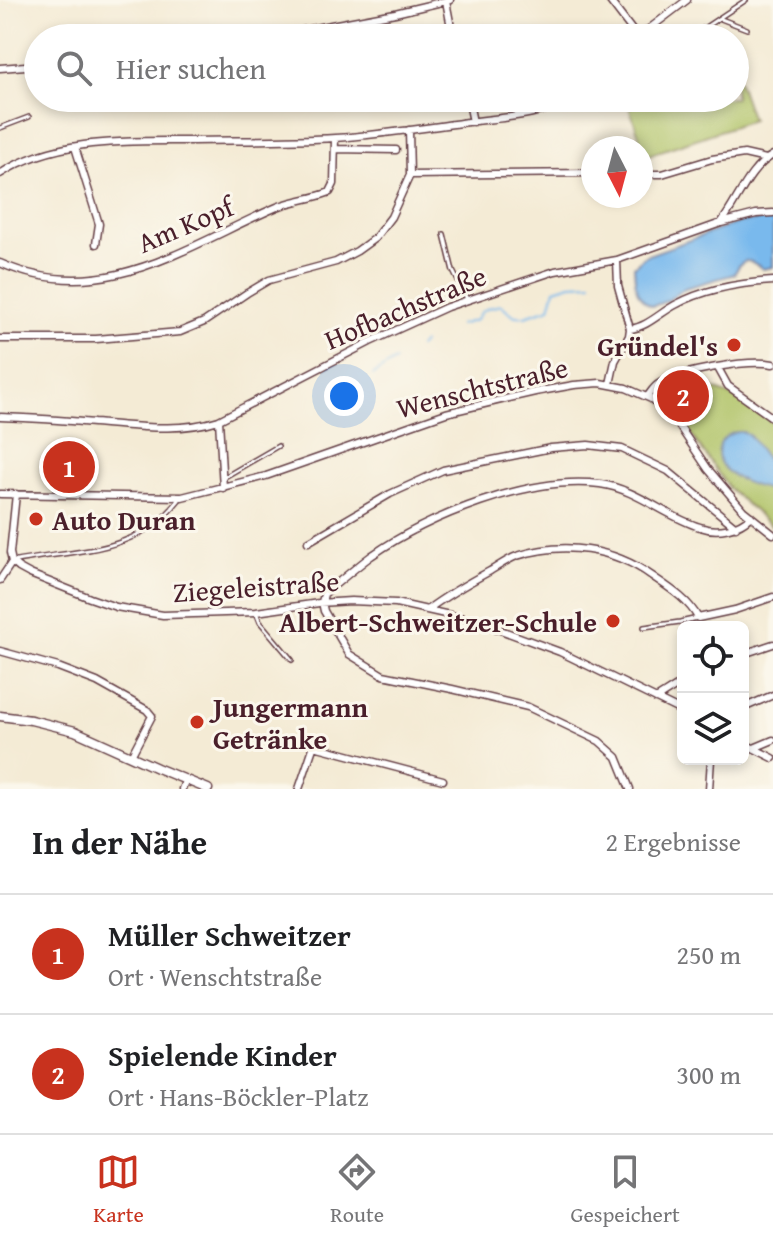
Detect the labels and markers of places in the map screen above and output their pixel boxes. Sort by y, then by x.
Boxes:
place label: Gründel's [597,325,718,366]
marker: Gründel's [725,336,743,354]
pin: 2 [657,366,709,426]
pin: 1 [43,437,95,497]
place label: Auto Duran [52,499,196,540]
marker: Auto Duran [27,510,45,528]
place label: Albert-Schweitzer-Schule [279,601,597,642]
marker: Albert-Schweitzer-Schule [604,612,622,630]
place label: Jungermann Getränke [209,686,369,759]
marker: Jungermann Getränke [188,713,206,731]

